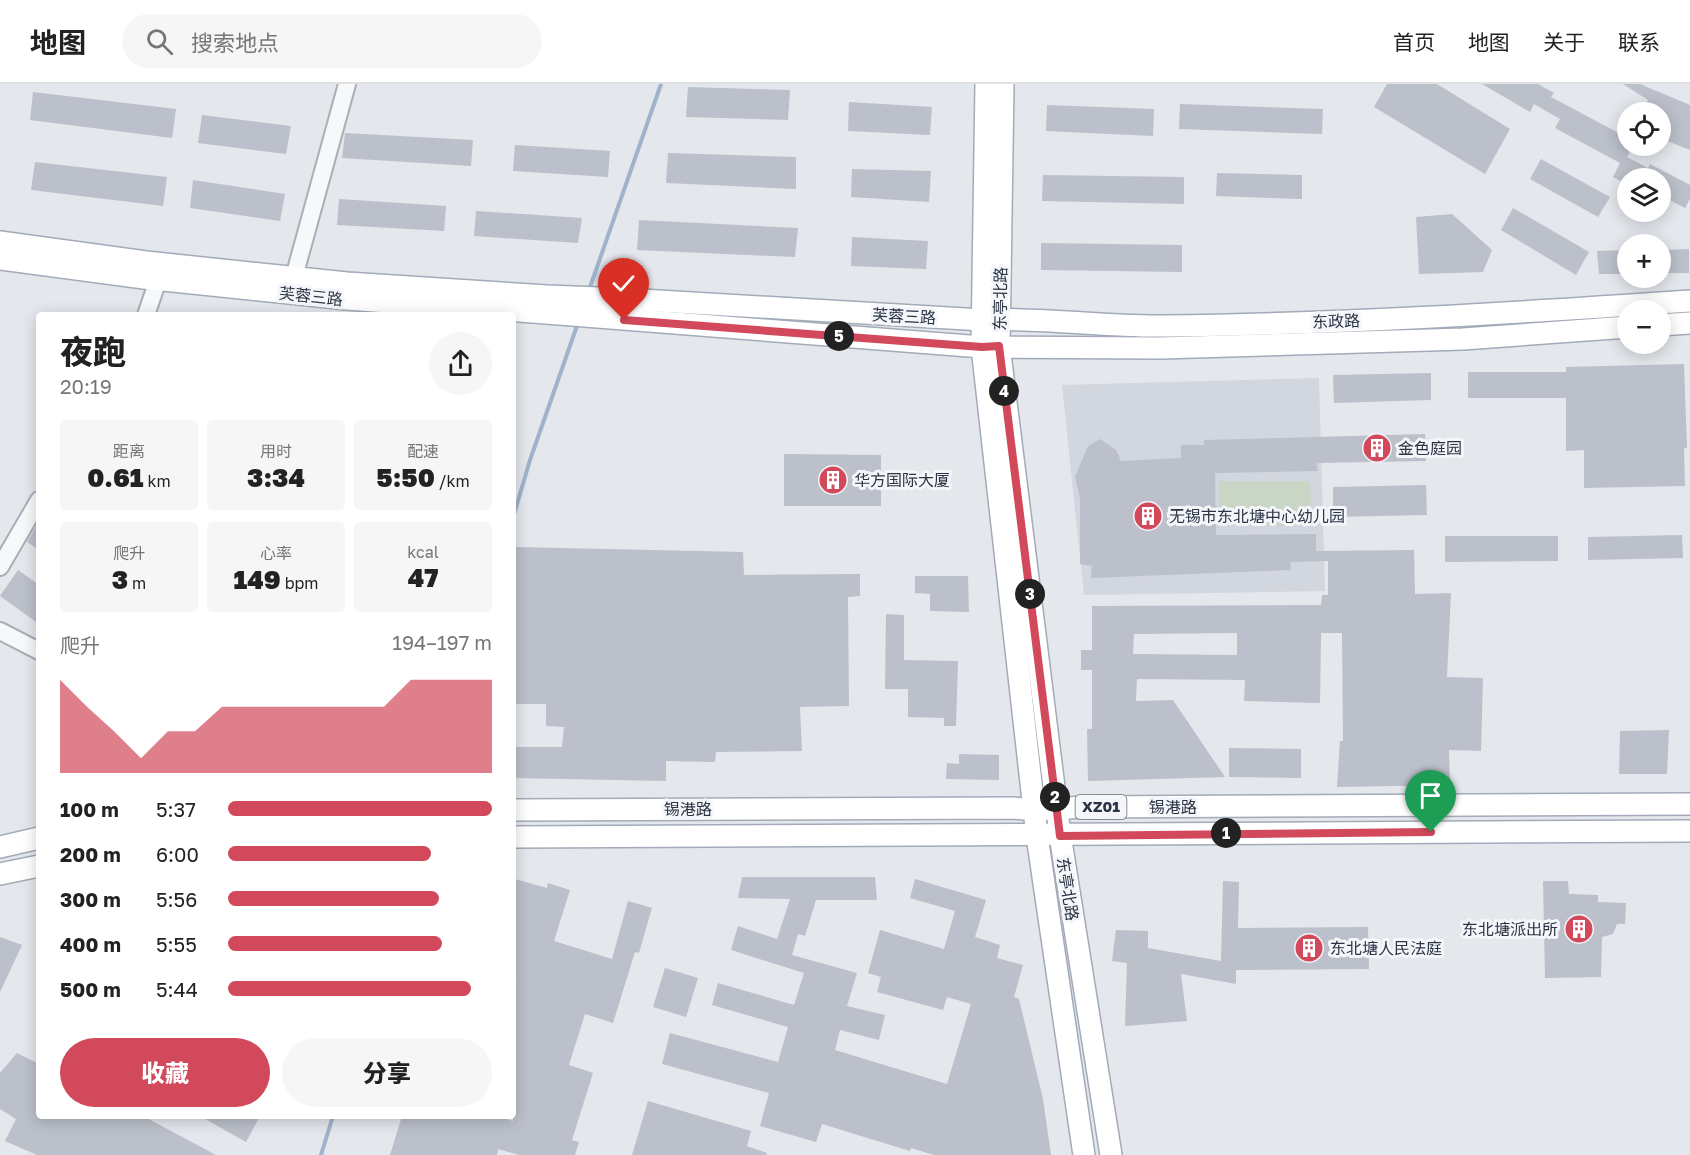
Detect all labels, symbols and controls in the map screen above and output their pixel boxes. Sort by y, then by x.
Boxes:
search box [122,14,542,68]
icon: search [143,25,176,58]
text: 地图 [30,26,86,59]
text: 搜索地点 [191,29,279,56]
text: 首页 [1393,29,1435,55]
text: 地图 [1468,29,1510,55]
text: 关于 [1543,29,1585,55]
text: 联系 [1618,29,1660,55]
map controls [1617,102,1671,354]
button: locate [1617,102,1671,156]
button: layers [1617,168,1671,222]
button: + [1617,234,1671,288]
pin [598,258,649,320]
icon: check [607,267,640,300]
street label: 东亭北路 [989,267,1011,331]
street label: 芙蓉三路 [278,283,344,309]
button: − [1617,300,1671,354]
street label: 芙蓉三路 [872,304,936,328]
street label: 东政路 [1312,310,1360,332]
pin: 5 [824,321,854,351]
text: 5 [834,326,844,346]
text: 夜跑 [60,332,126,371]
button: share [429,332,492,395]
text: 20:19 [60,374,112,398]
pin: 4 [989,376,1019,406]
text: 4 [999,381,1009,401]
building icon: 金色庭园 [1361,432,1393,464]
place label: 金色庭园 [1398,438,1462,458]
text: 距离 [113,441,145,461]
text: 用时 [260,441,292,461]
text: 配速 [407,441,439,461]
text: 0.61 [87,462,144,493]
text: 3:34 [247,462,305,493]
text: 5:50 [376,462,435,493]
building icon: 华方国际大厦 [817,464,849,496]
place label: 华方国际大厦 [854,470,950,490]
text: km [144,471,171,491]
text: /km [435,471,470,491]
building icon: 无锡市东北塘中心幼儿园 [1132,500,1164,532]
place label: 无锡市东北塘中心幼儿园 [1169,506,1345,526]
text: kcal [407,542,439,562]
text: 爬升 [113,543,145,563]
text: 心率 [260,543,292,563]
text: 47 [408,562,438,593]
text: 3 [112,564,128,595]
text: 149 [234,564,281,595]
text: m [128,573,146,593]
text: bpm [281,573,318,593]
pin: 3 [1015,579,1045,609]
text: 3 [1025,584,1035,604]
text: 194–197 m [392,630,492,654]
text: 爬升 [60,633,100,657]
pin [1405,770,1456,832]
icon: arrive [1414,779,1447,812]
pin: 2 [1040,782,1070,812]
text: 2 [1050,787,1060,807]
road number: XZ01 [1076,795,1126,819]
text: 100 m [60,797,119,821]
text: 5:37 [156,797,196,821]
street label: 锡港路 [1149,797,1197,817]
street label: 锡港路 [664,799,712,819]
pin: 1 [1211,818,1241,848]
text: 1 [1222,823,1230,843]
text: 200 m [60,842,121,866]
text: 6:00 [156,842,199,866]
street label: 东亭北路 [1053,856,1083,922]
text: 300 m [60,887,121,911]
text: 5:56 [156,887,197,911]
building icon: 东北塘派出所 [1563,913,1595,945]
place label: 东北塘派出所 [1462,919,1558,939]
text: 400 m [60,932,121,956]
text: 5:55 [156,932,197,956]
building icon: 东北塘人民法庭 [1293,932,1325,964]
place label: 东北塘人民法庭 [1330,938,1442,958]
text: 500 m [60,977,121,1001]
text: 5:44 [156,977,198,1001]
button: 收藏 [60,1038,270,1107]
button: 分享 [282,1038,492,1107]

